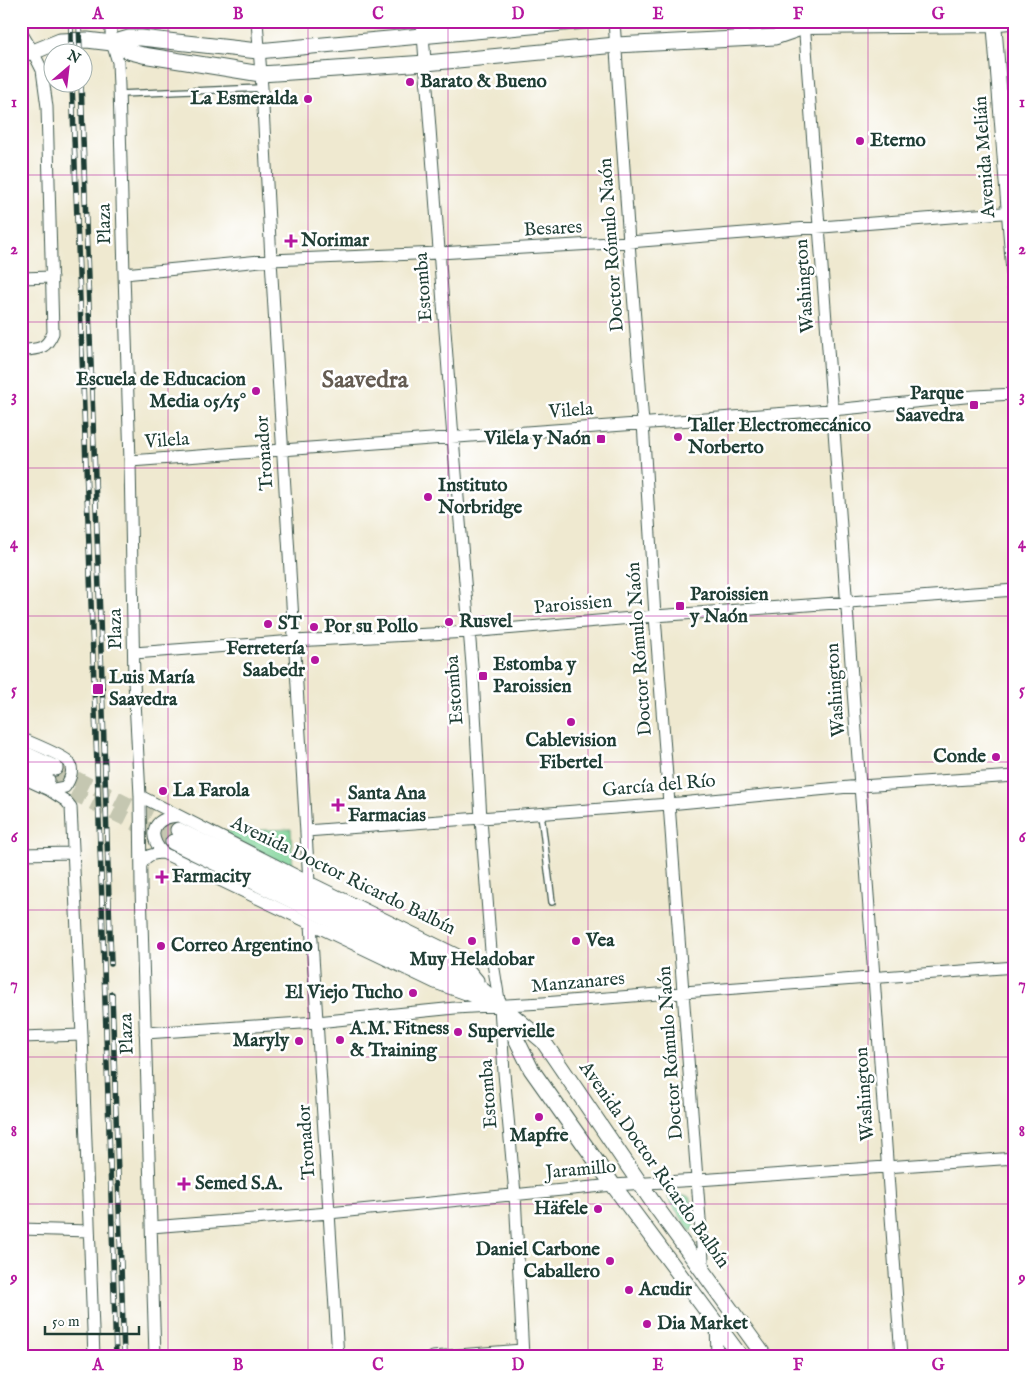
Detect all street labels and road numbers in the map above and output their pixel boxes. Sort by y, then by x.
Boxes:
street label: Avenida Melián [969,95,1001,220]
street label: Doctor Rómulo Naón [594,157,630,333]
street label: Plaza [93,202,117,245]
street label: Besares [523,215,583,243]
street label: Washington [790,238,820,334]
street label: Estomba [410,251,438,323]
street label: Vilela [547,397,595,425]
street label: Tronador [250,415,280,491]
street label: Vilela [143,427,191,455]
street label: Doctor Rómulo Naón [622,561,658,737]
street label: Paroissien [533,590,613,620]
street label: Plaza [104,607,128,650]
street label: Washington [821,642,851,738]
street label: Estomba [441,654,469,726]
street label: García del Río [601,769,717,803]
street label: Avenida Doctor Ricardo Balbín [226,811,459,941]
street label: Doctor Rómulo Naón [653,965,689,1141]
street label: Manzanares [530,967,626,999]
street label: Plaza [114,1012,140,1055]
street label: Washington [850,1046,880,1142]
street label: Avenida Doctor Ricardo Balbín [573,1056,735,1273]
street label: Estomba [475,1058,503,1130]
street label: Tronador [292,1104,322,1180]
street label: Jaramillo [543,1155,617,1185]

